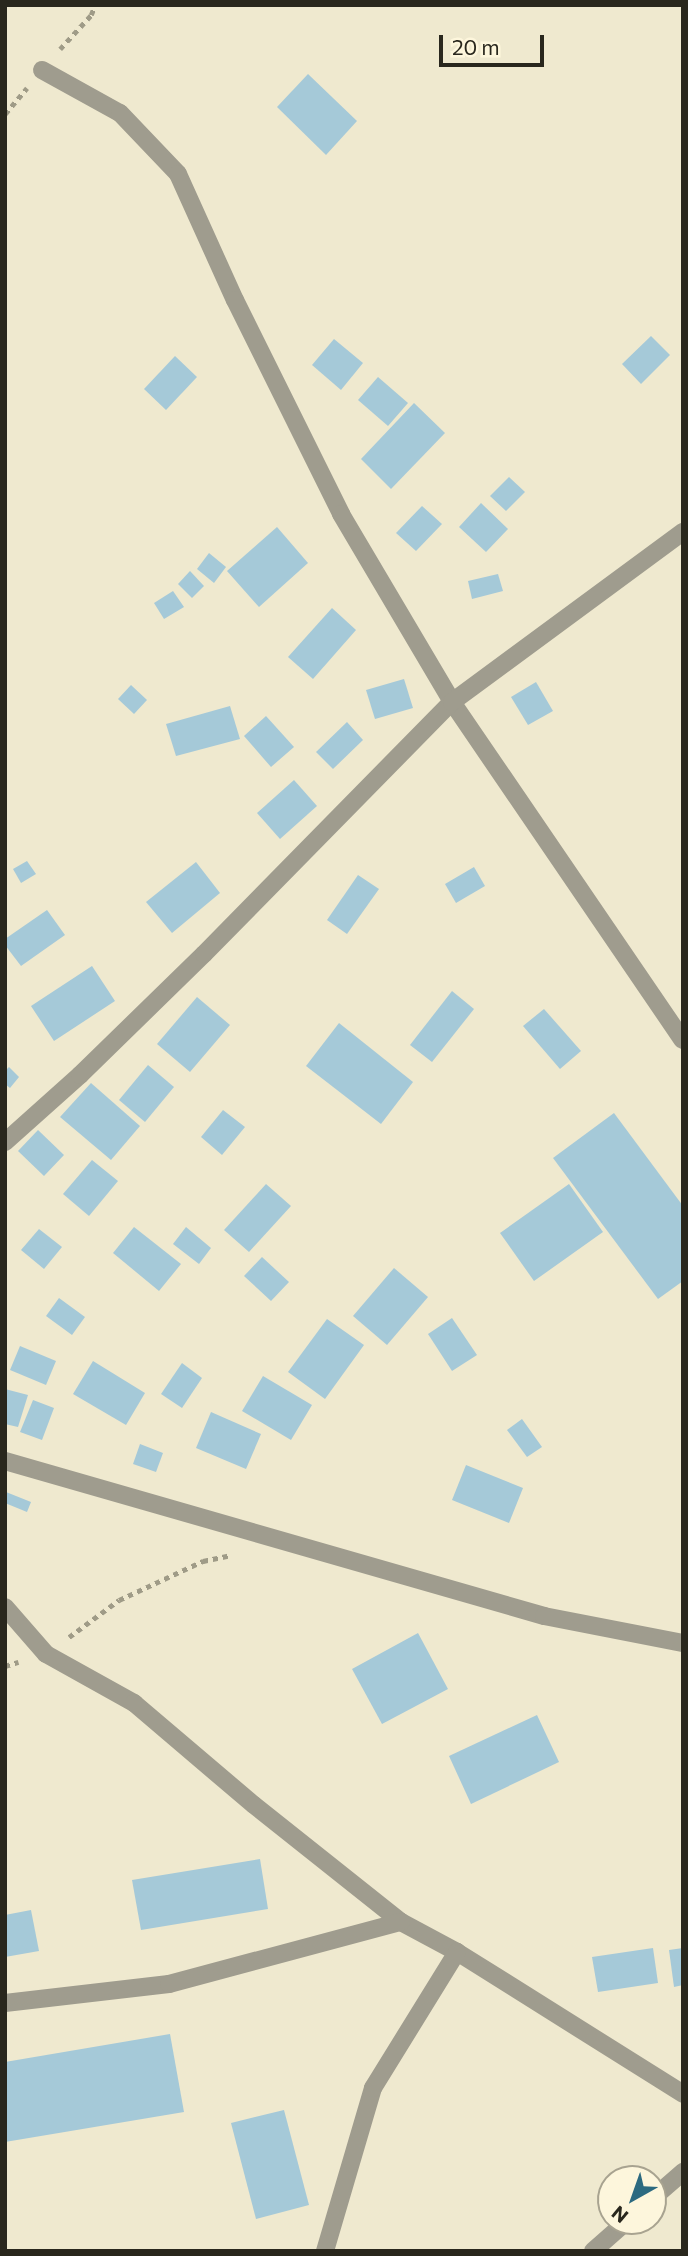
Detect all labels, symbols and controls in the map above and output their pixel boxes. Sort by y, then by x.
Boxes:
scale bar [443,21,548,65]
text: 20 m [452,34,500,59]
north arrow [597,2165,667,2235]
text: N [607,2202,632,2228]

